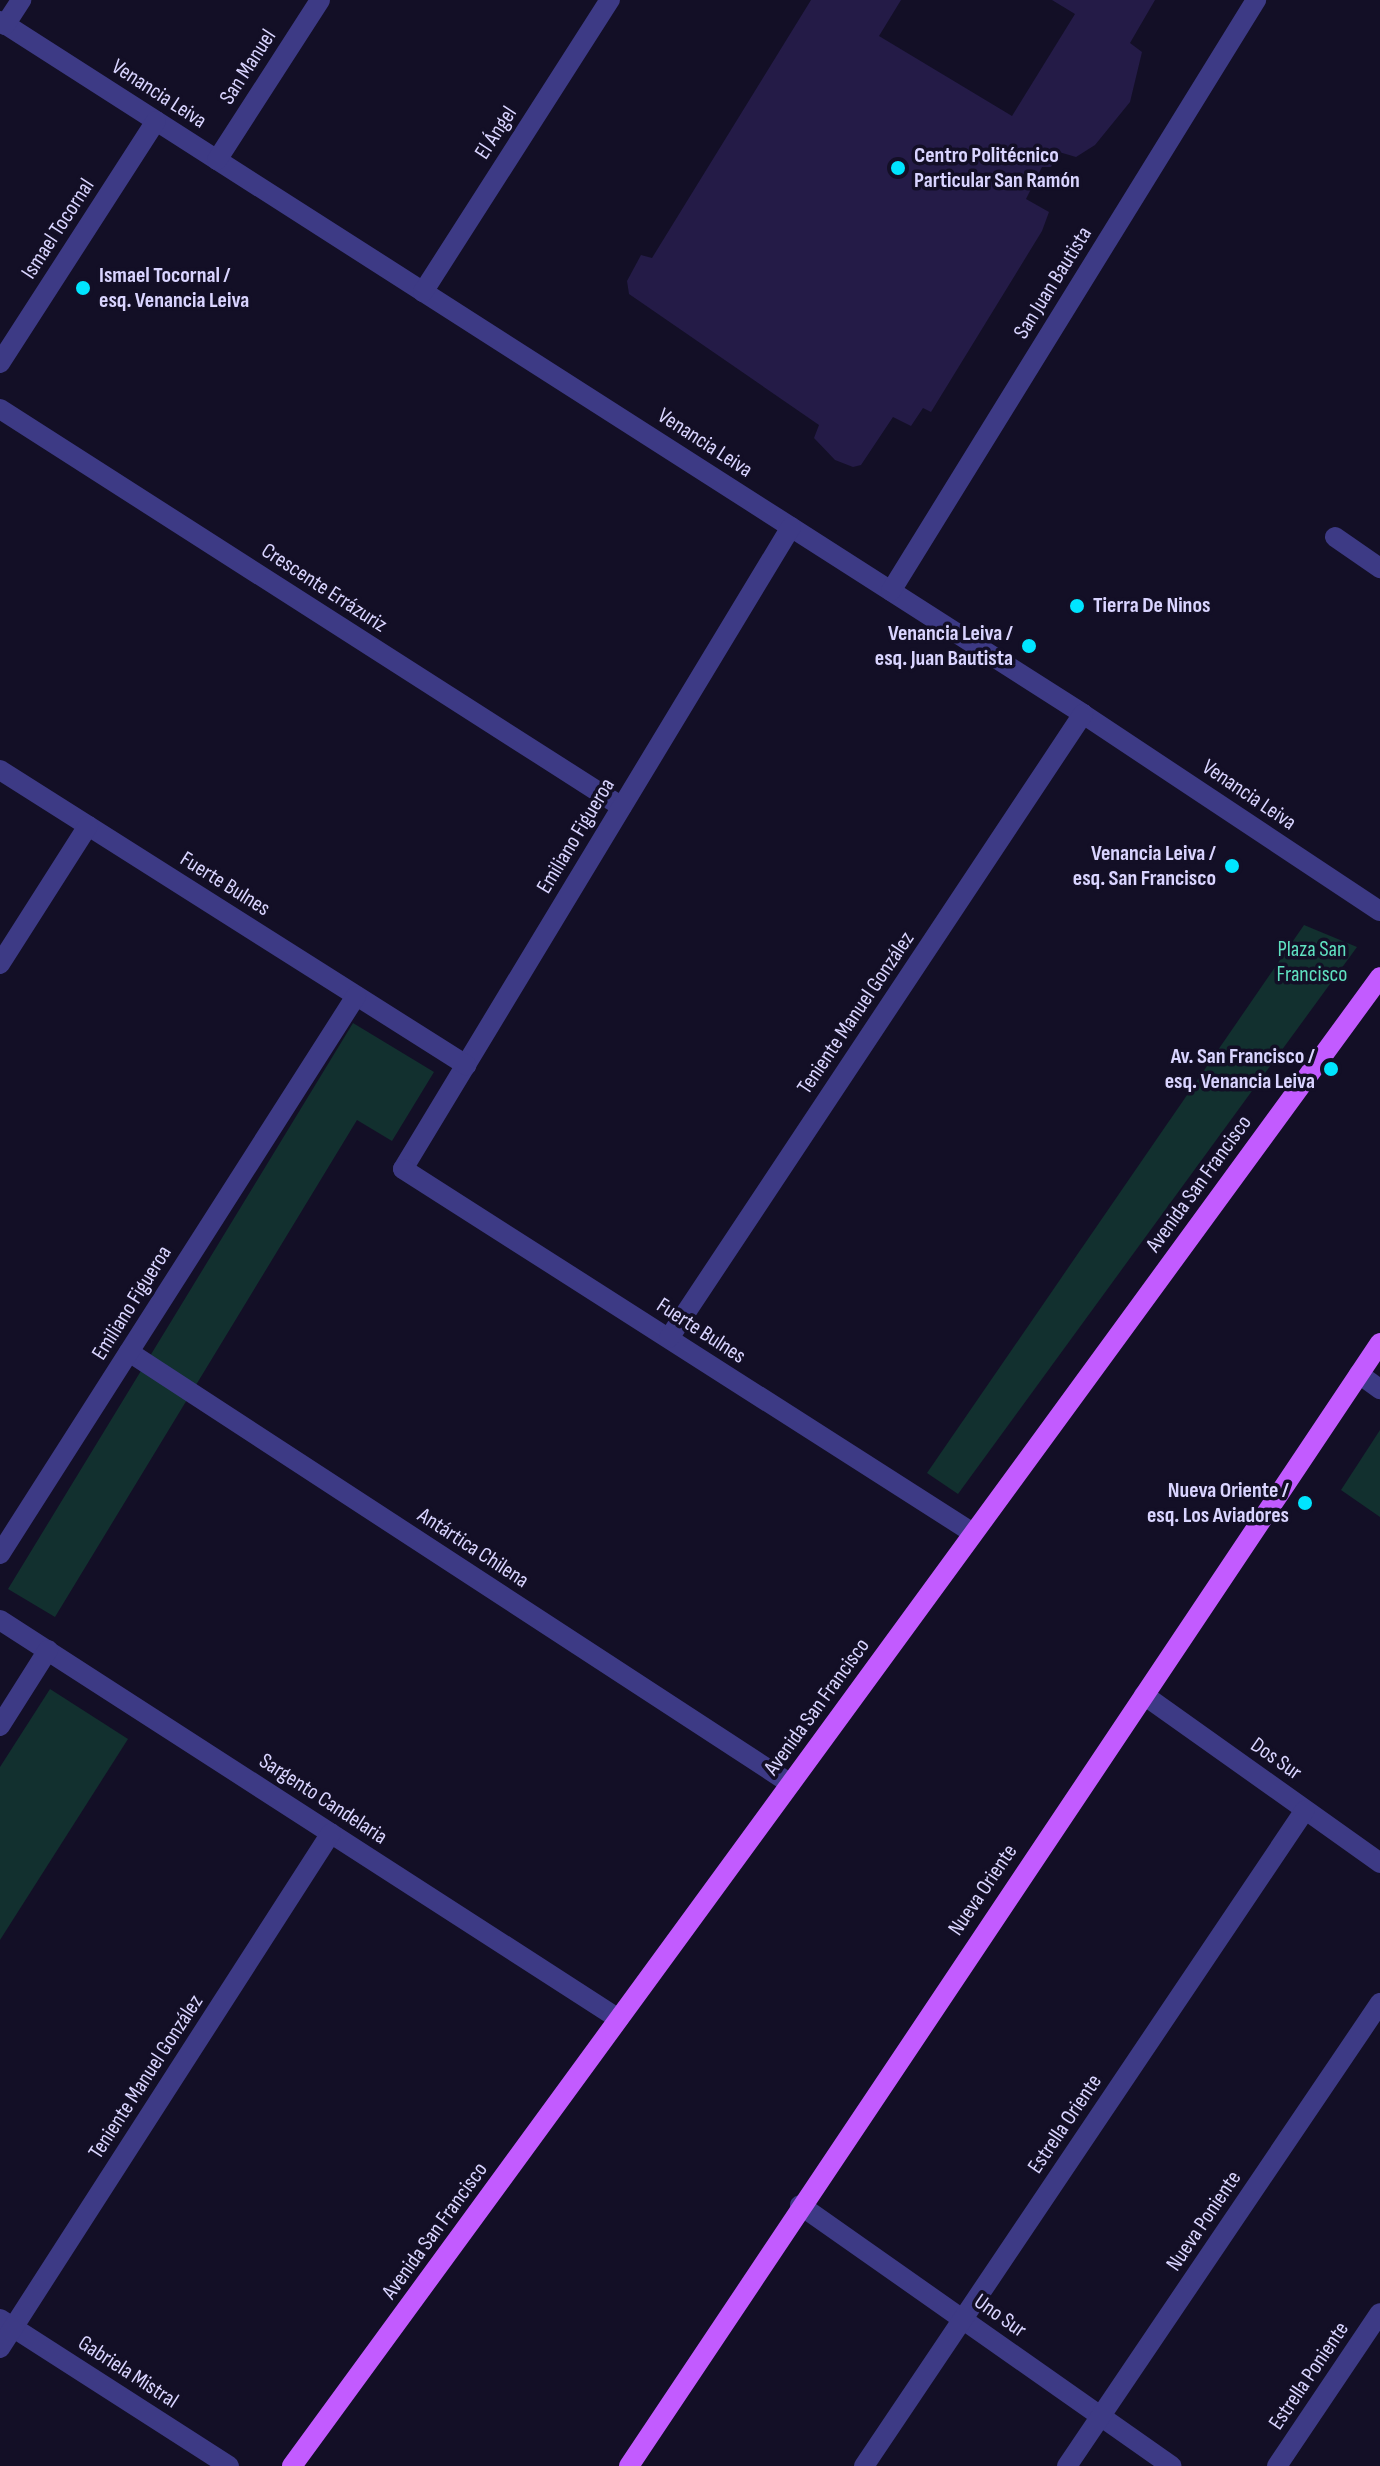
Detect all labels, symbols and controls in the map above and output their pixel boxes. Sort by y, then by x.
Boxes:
street label: San Manuel [214,25,282,109]
street label: Venancia Leiva [107,54,211,134]
street label: El Ángel [469,102,523,164]
place label: Centro Politécnico Particular San Ramón [914,142,1080,194]
marker: Centro Politécnico Particular San Ramón [889,159,907,177]
street label: Ismael Tocornal [16,174,100,284]
street label: San Juan Bautista [1008,222,1098,344]
place label: Ismael Tocornal / esq. Venancia Leiva [99,262,249,314]
marker: Ismael Tocornal / esq. Venancia Leiva [74,279,92,297]
street label: Venancia Leiva [653,403,757,483]
street label: Crescente Errázuriz [256,538,392,638]
place label: Tierra De Ninos [1093,593,1210,619]
marker: Tierra De Ninos [1068,597,1086,615]
place label: Venancia Leiva / esq. Juan Bautista [875,620,1013,672]
marker: Venancia Leiva / esq. Juan Bautista [1020,637,1038,655]
street label: Venancia Leiva [1197,754,1301,836]
street label: Emiliano Figueroa [531,774,621,898]
place label: Venancia Leiva / esq. San Francisco [1073,840,1216,892]
street label: Fuerte Bulnes [175,846,275,922]
marker: Venancia Leiva / esq. San Francisco [1223,857,1241,875]
street label: Teniente Manuel González [792,927,920,1099]
park label: Plaza San Francisco [1277,936,1347,988]
place label: Av. San Francisco / esq. Venancia Leiva [1165,1043,1315,1094]
marker: Av. San Francisco / esq. Venancia Leiva [1322,1060,1340,1078]
street label: Avenida San Francisco [1141,1110,1257,1258]
street label: Emiliano Figueroa [86,1241,178,1365]
street label: Fuerte Bulnes [651,1292,751,1370]
place label: Nueva Oriente / esq. Los Aviadores [1147,1477,1289,1528]
marker: Nueva Oriente / esq. Los Aviadores [1296,1494,1314,1512]
street label: Antártica Chilena [412,1502,534,1594]
street label: Avenida San Francisco [759,1633,875,1781]
street label: Dos Sur [1245,1732,1307,1786]
street label: Sargento Candelaria [254,1748,392,1850]
street label: Nueva Oriente [943,1839,1023,1941]
street label: Teniente Manuel González [83,1990,209,2164]
street label: Estrella Oriente [1022,2069,1108,2179]
street label: Avenida San Francisco [377,2157,493,2305]
street label: Nueva Poniente [1161,2166,1247,2276]
street label: Uno Sur [969,2289,1031,2343]
street label: Estrella Poniente [1263,2317,1355,2435]
street label: Gabriela Mistral [73,2330,183,2414]

